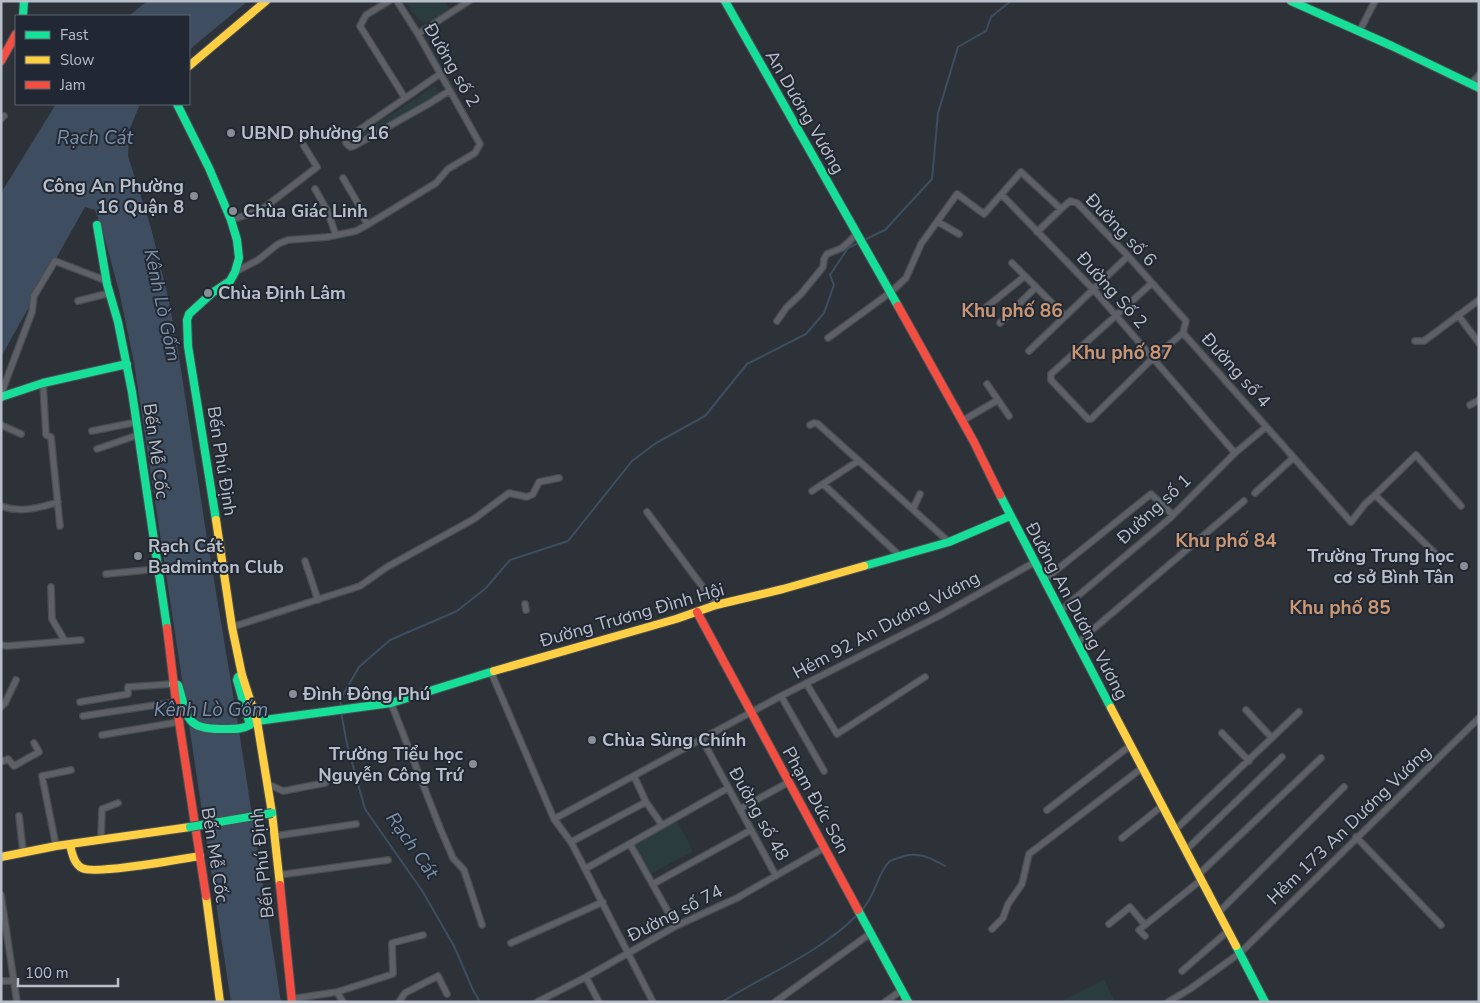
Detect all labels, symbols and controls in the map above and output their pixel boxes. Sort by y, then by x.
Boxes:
legend [15,15,190,105]
street label: Đường số 2 [418,18,486,111]
text: Fast [60,25,89,45]
street label: An Dương Vương [760,46,850,178]
text: Slow [60,50,95,70]
text: Jam [59,75,86,95]
place label: UBND phường 16 [241,121,389,145]
water label: Rạch Cát [57,125,135,151]
marker: UBND phường 16 [225,127,237,139]
place label: Công An Phường 16 Quận 8 [43,174,184,219]
street label: Đường số 6 [1079,188,1162,272]
marker: Công An Phường 16 Quận 8 [188,190,200,202]
place label: Chùa Giác Linh [243,199,368,223]
marker: Chùa Giác Linh [227,205,239,217]
water label: Kênh Lò Gốm [137,246,187,364]
street label: Đường Số 2 [1071,246,1153,333]
place label: Chùa Định Lâm [218,281,346,305]
marker: Chùa Định Lâm [202,287,214,299]
district label: Khu phố 86 [961,298,1063,324]
street label: Đường số 4 [1195,327,1276,413]
district label: Khu phố 87 [1071,340,1173,366]
street label: Bến Mễ Cốc [137,402,175,500]
street label: Bến Phú Định [201,404,243,518]
street label: Đường số 1 [1111,469,1196,550]
street label: Đường An Dương Vương [1019,517,1134,704]
district label: Khu phố 84 [1175,528,1277,554]
place label: Rạch Cát Badminton Club [148,534,284,579]
place label: Trường Trung học cơ sở Bình Tân [1307,544,1454,589]
marker: Rạch Cát Badminton Club [132,550,144,562]
marker: Trường Trung học cơ sở Bình Tân [1458,560,1470,572]
street label: Hẻm 92 An Dương Vương [788,565,984,685]
street label: Đường Trương Đình Hội [536,577,727,653]
district label: Khu phố 85 [1289,595,1391,621]
place label: Đình Đông Phú [302,682,430,706]
marker: Đình Đông Phú [287,688,299,700]
water label: Kênh Lò Gốm [154,697,268,723]
place label: Chùa Sùng Chính [602,728,746,752]
marker: Chùa Sùng Chính [586,734,598,746]
street label: Hẻm 173 An Dương Vương [1262,740,1436,910]
place label: Trường Tiểu học Nguyễn Công Trứ [318,742,465,787]
street label: Phạm Đức Sơn [777,742,855,858]
marker: Trường Tiểu học Nguyễn Công Trứ [467,758,479,770]
street label: Đường số 48 [723,762,795,865]
street label: Bến Mễ Cốc [196,806,234,904]
street label: Bến Phú Định [244,807,280,919]
water label: Rạch Cát [380,807,446,885]
street label: Đường số 74 [622,879,727,948]
scale bar [18,956,118,988]
text: 100 m [25,963,69,983]

